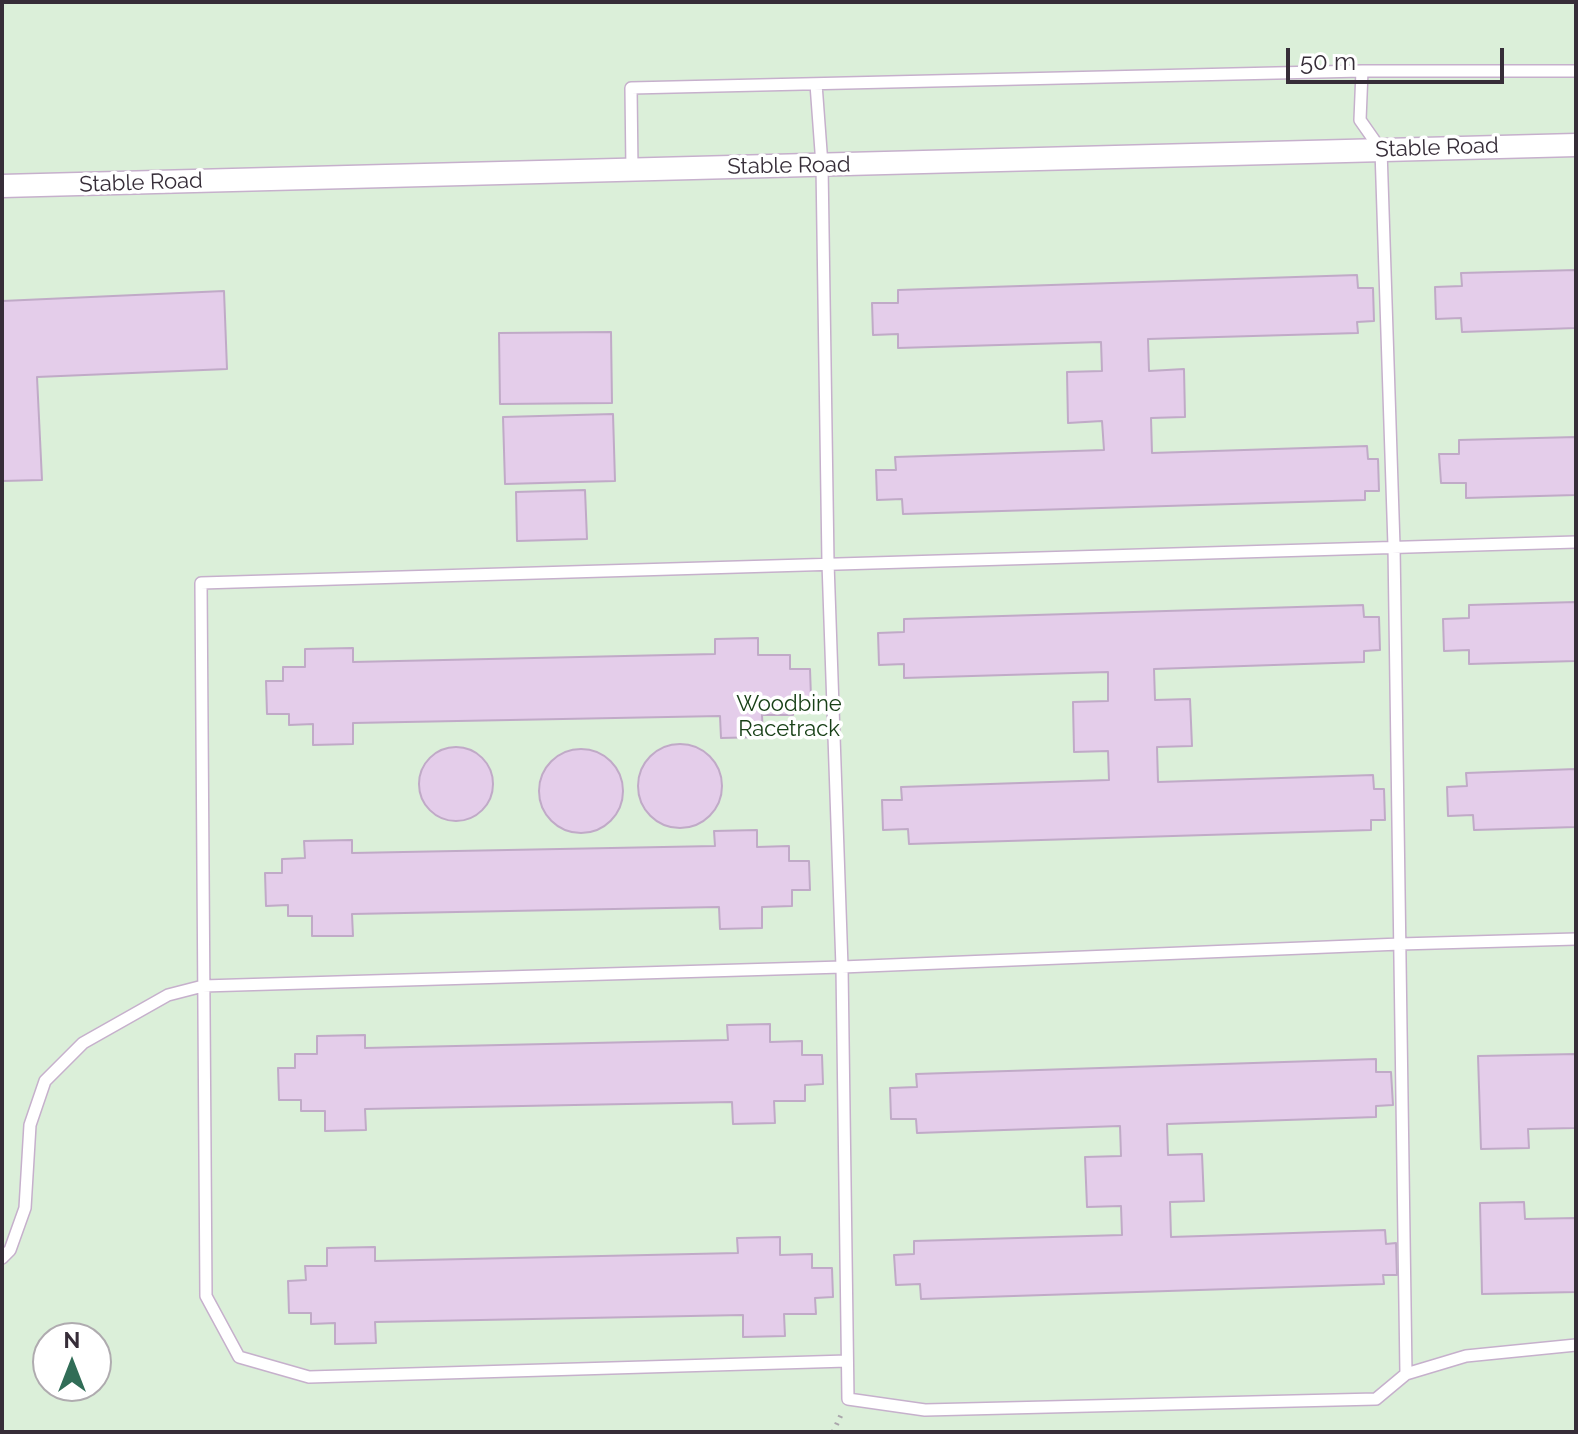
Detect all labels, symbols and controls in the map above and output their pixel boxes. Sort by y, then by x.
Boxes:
scale bar [1290,32,1508,82]
text: 50 m [1300,47,1356,76]
street label: Stable Road [1375,133,1499,163]
street label: Stable Road [727,152,851,180]
street label: Stable Road [79,168,203,198]
park label: Woodbine Racetrack [736,691,842,742]
north arrow [32,1322,112,1402]
text: N [64,1327,80,1353]

